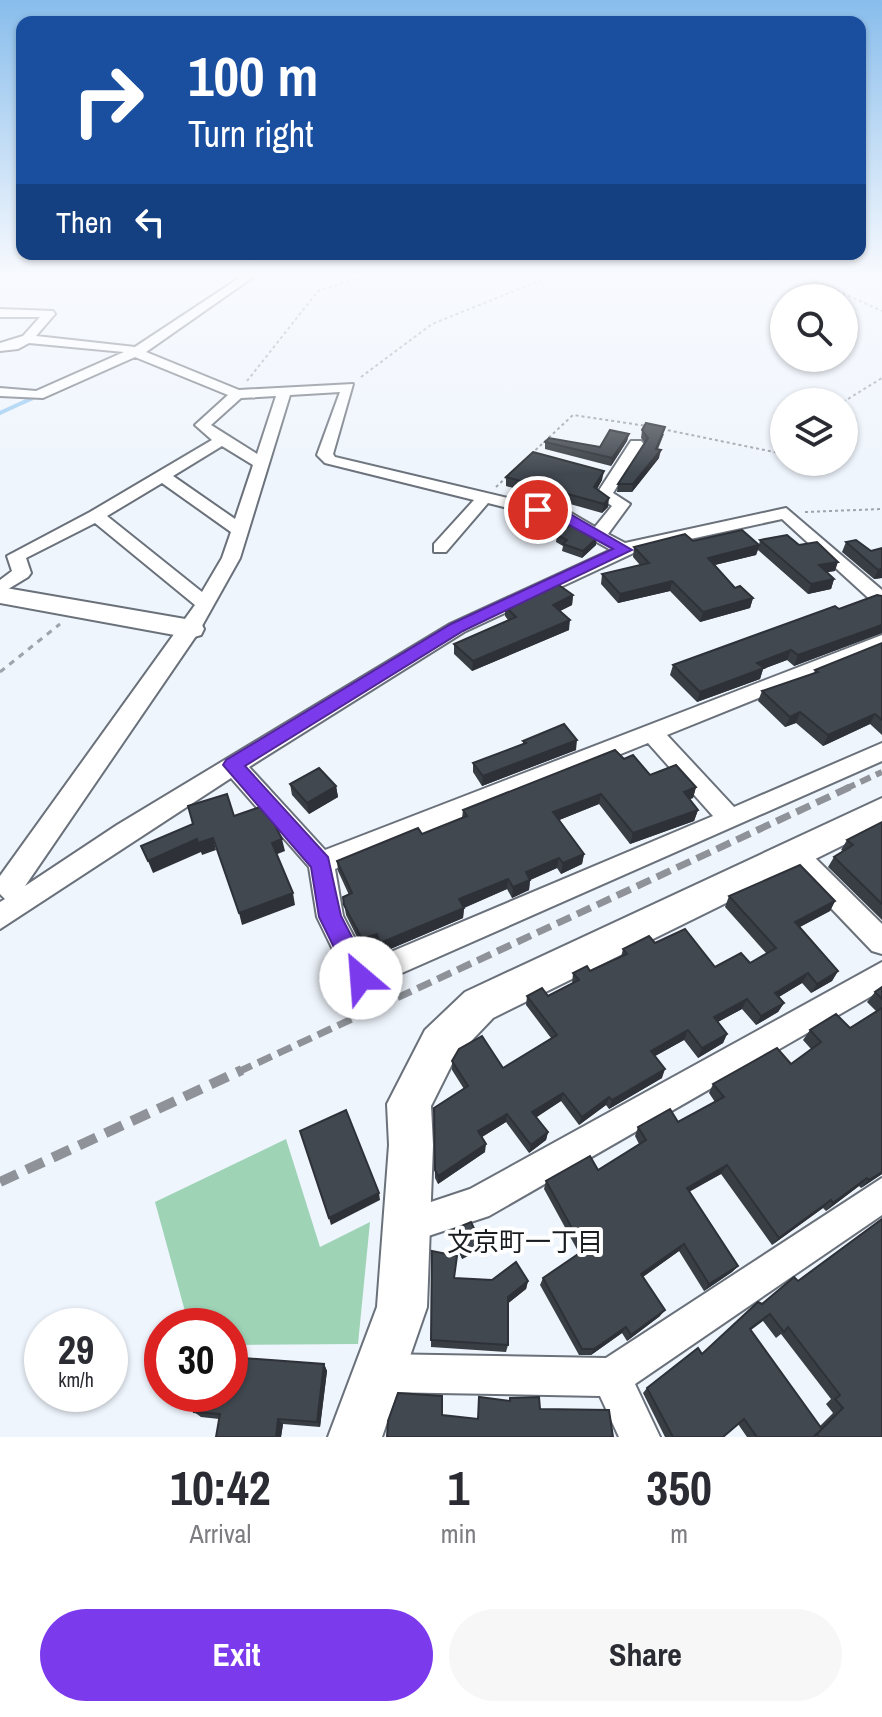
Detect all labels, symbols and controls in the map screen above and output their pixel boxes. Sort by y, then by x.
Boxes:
text: 100 m [188,38,318,113]
icon: right [56,48,160,152]
text: Turn right [188,110,313,158]
icon: left [128,200,172,244]
text: Then [56,202,112,242]
map controls [770,284,858,476]
button: search [770,284,858,372]
button: layers [770,388,858,476]
pin [504,476,572,544]
icon: arrive [516,488,560,532]
position arrow [319,936,403,1020]
district label: 文京町一丁目 [447,1224,603,1259]
speed limit sign: 30 [144,1308,248,1412]
text: 29 [58,1323,94,1376]
text: km/h [58,1366,94,1393]
text: 10:42 [170,1455,271,1520]
text: 1 [448,1455,469,1520]
text: 350 [646,1455,712,1520]
text: Arrival [190,1516,251,1551]
text: min [441,1516,476,1551]
text: m [670,1516,688,1551]
button: Exit [40,1609,433,1701]
button: Share [449,1609,842,1701]

